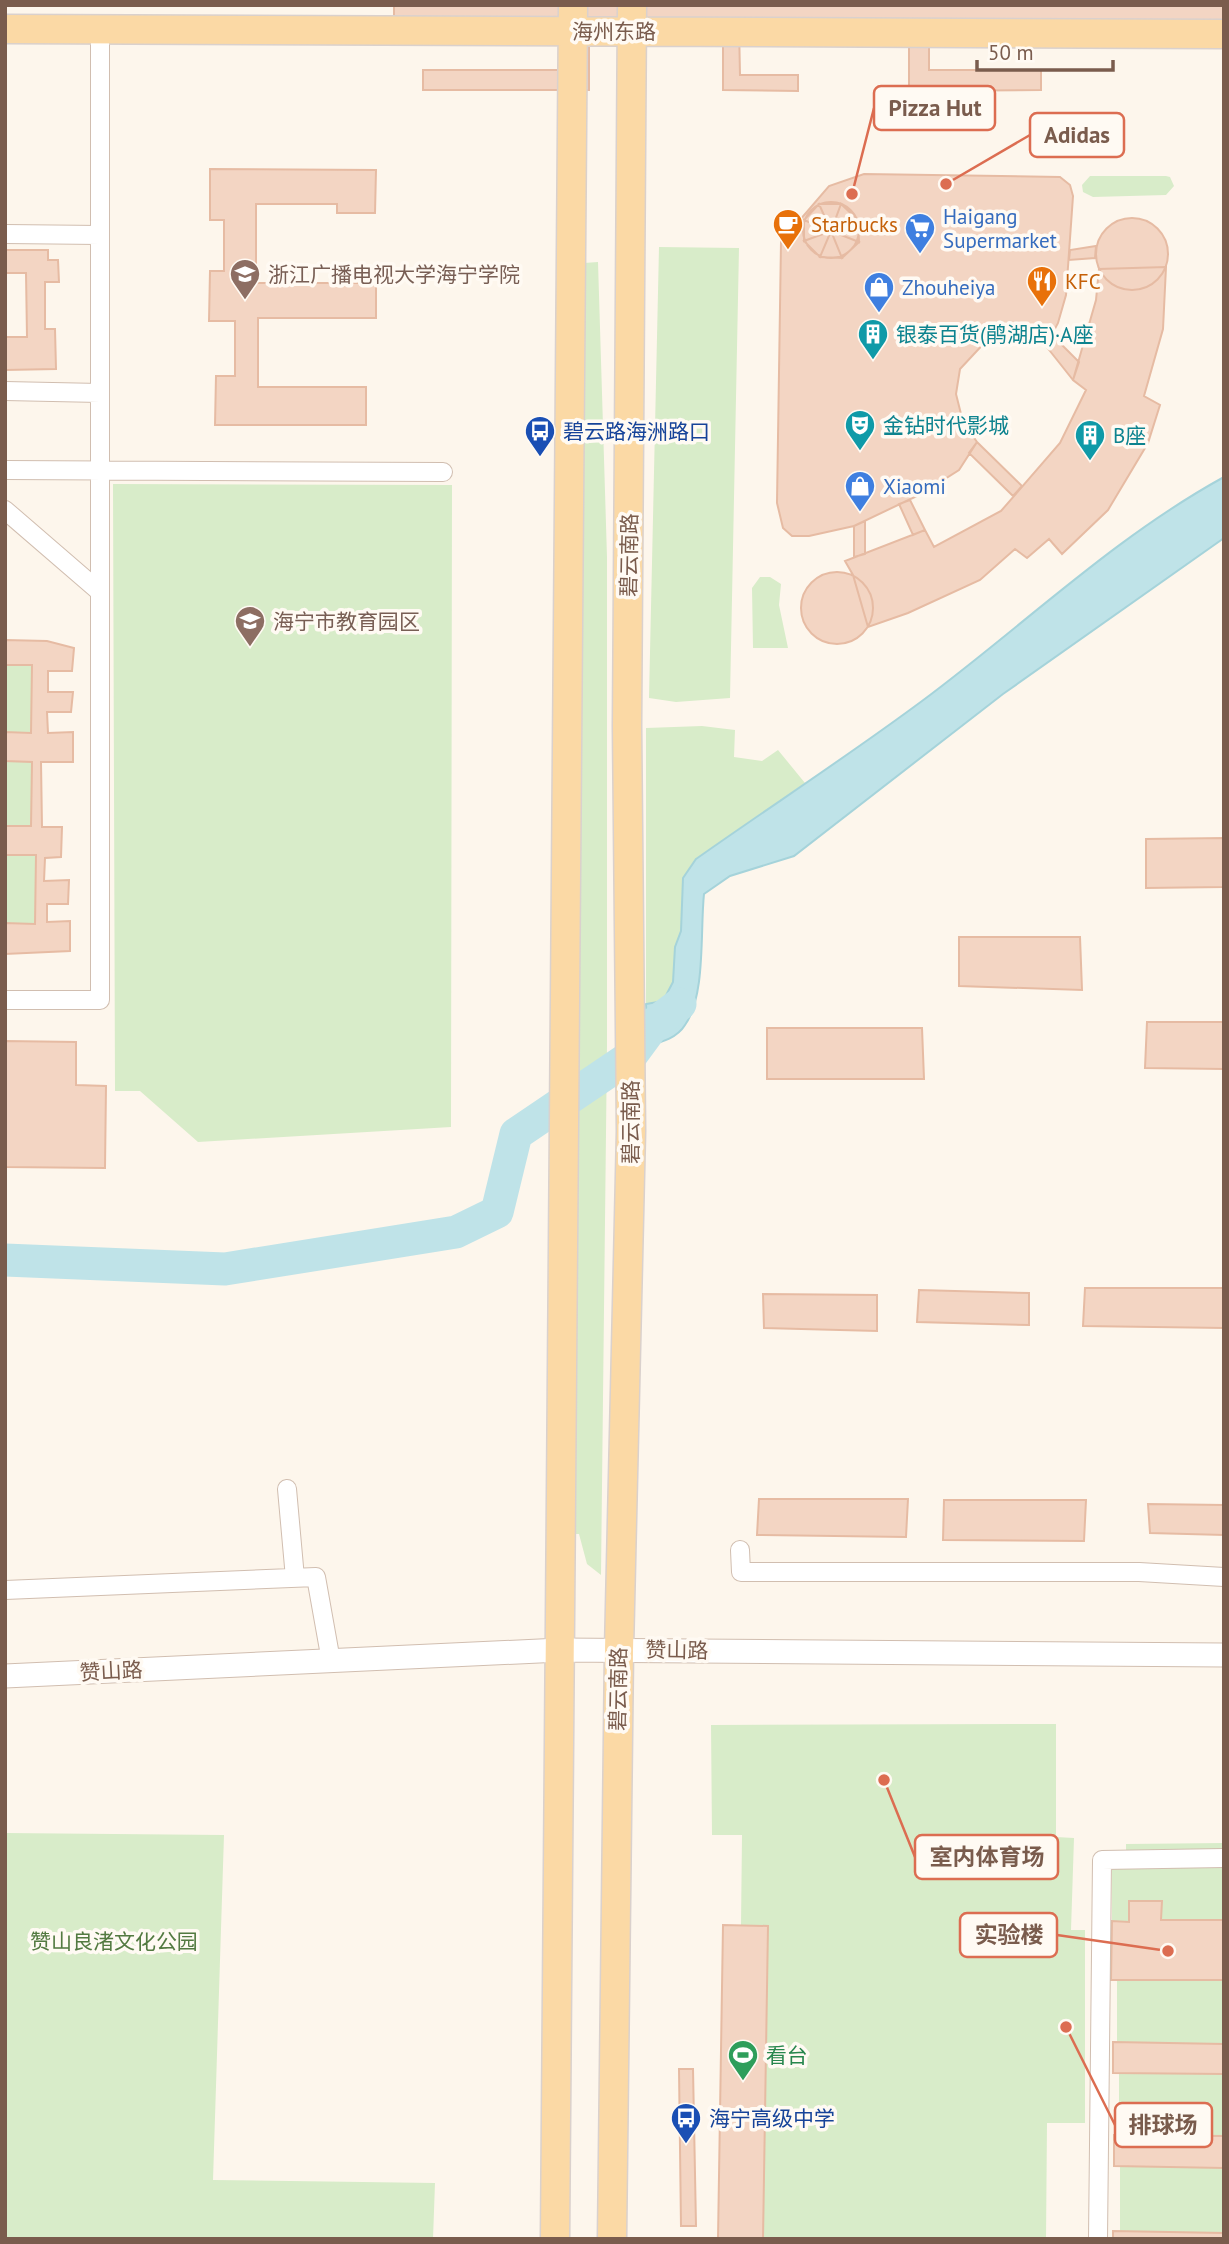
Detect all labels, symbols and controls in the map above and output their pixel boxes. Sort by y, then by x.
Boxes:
street label: 海州东路 [572,18,656,45]
scale bar [977,28,1114,72]
text: 50 m [988,39,1034,66]
callout: Pizza Hut [874,86,995,130]
text: Pizza Hut [888,93,982,122]
callout: Adidas [1030,113,1124,157]
text: Adidas [1044,120,1110,149]
place label: Haigang Supermarket [943,203,1057,254]
cafe icon: Starbucks [771,207,805,251]
place label: Starbucks [811,211,898,238]
supermarket icon: Haigang Supermarket [903,211,937,255]
school or university icon: 浙江广播电视大学海宁学院 [228,257,262,301]
place label: 浙江广播电视大学海宁学院 [268,261,520,288]
restaurant icon: KFC [1025,264,1059,308]
place label: KFC [1065,268,1101,295]
shop icon: Zhouheiya [862,270,896,314]
place label: Zhouheiya [902,274,996,301]
building icon: 银泰百货(鹃湖店)·A座 [856,317,890,361]
place label: 银泰百货(鹃湖店)·A座 [896,321,1094,348]
theatre icon: 金钻时代影城 [843,408,877,452]
place label: 金钻时代影城 [883,412,1009,439]
bus stop icon: 碧云路海洲路口 [523,414,557,458]
place label: 碧云路海洲路口 [563,418,710,445]
building icon: B座 [1073,418,1107,462]
place label: B座 [1113,422,1146,449]
shop icon: Xiaomi [843,469,877,513]
place label: Xiaomi [883,473,946,500]
street label: 碧云南路 [615,513,643,597]
school or university icon: 海宁市教育园区 [233,604,267,648]
place label: 海宁市教育园区 [273,608,420,635]
street label: 碧云南路 [617,1080,644,1164]
street label: 赞山路 [645,1636,709,1664]
street label: 碧云南路 [604,1647,632,1731]
street label: 赞山路 [79,1656,143,1686]
callout: 室内体育场 [915,1835,1058,1879]
text: 室内体育场 [930,1842,1045,1871]
callout: 实验楼 [960,1913,1057,1957]
text: 实验楼 [975,1920,1044,1949]
park label: 赞山良渚文化公园 [30,1928,198,1955]
sports icon: 看台 [726,2038,760,2082]
place label: 看台 [766,2042,808,2069]
bus stop icon: 海宁高级中学 [669,2101,703,2145]
callout: 排球场 [1115,2103,1212,2147]
place label: 海宁高级中学 [709,2105,835,2132]
text: 排球场 [1129,2110,1198,2139]

